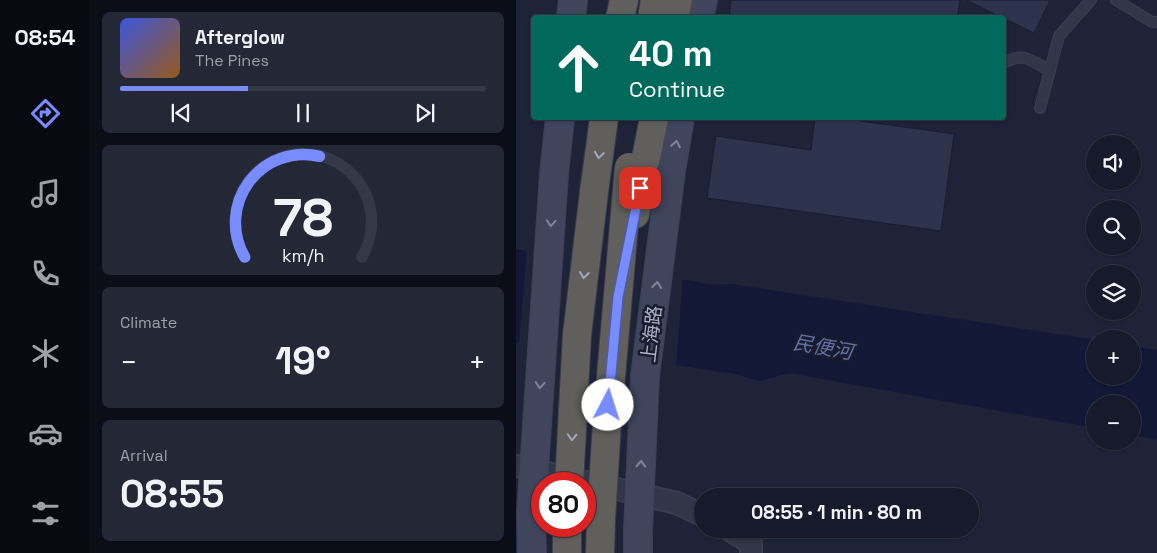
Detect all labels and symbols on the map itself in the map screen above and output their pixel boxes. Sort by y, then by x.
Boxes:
one-way arrow [670,140,680,149]
one-way arrow [595,150,605,159]
pin [619,167,661,209]
one-way arrow [545,219,556,227]
one-way arrow [579,271,590,279]
one-way arrow [651,280,662,288]
street label: 上海路 [636,304,667,364]
water label: 民便河 [791,329,859,366]
position arrow [581,378,633,430]
one-way arrow [535,381,546,389]
one-way arrow [566,433,577,441]
one-way arrow [636,460,647,468]
speed limit sign: 80 [531,472,596,537]

